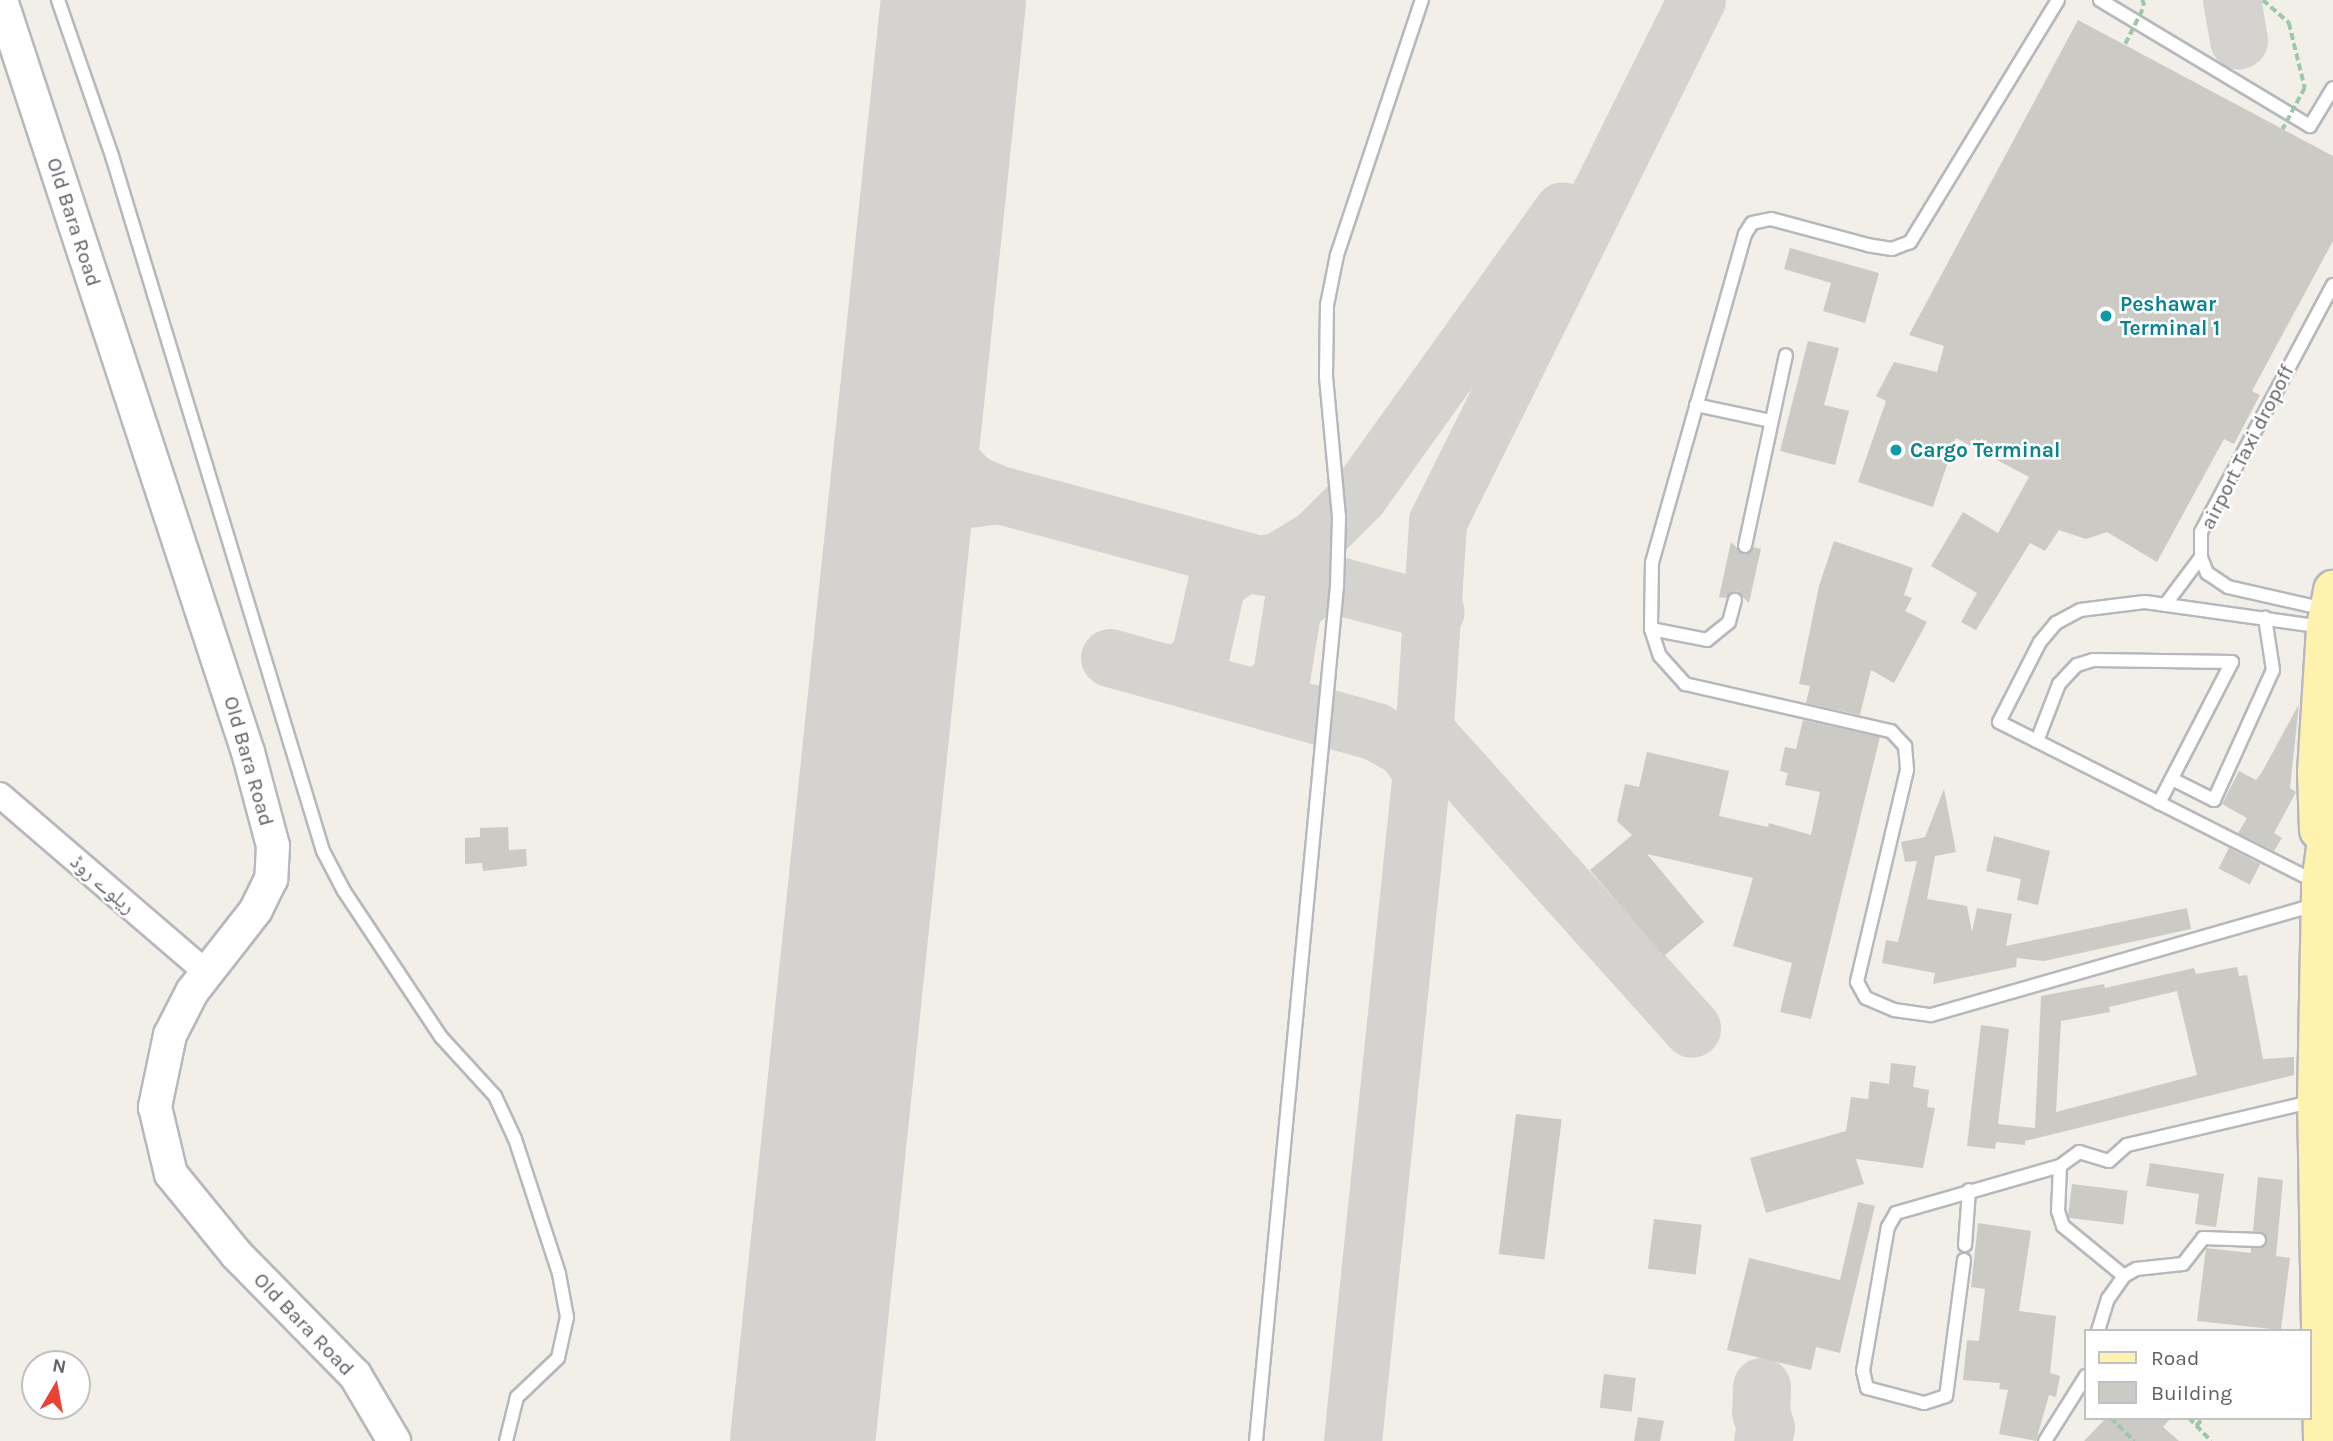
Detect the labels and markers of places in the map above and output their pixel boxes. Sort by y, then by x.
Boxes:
place label: Peshawar Terminal 1 [2120,291,2220,341]
marker: Peshawar Terminal 1 [2098,308,2114,324]
place label: Cargo Terminal [1910,437,2060,463]
marker: Cargo Terminal [1888,442,1904,458]

